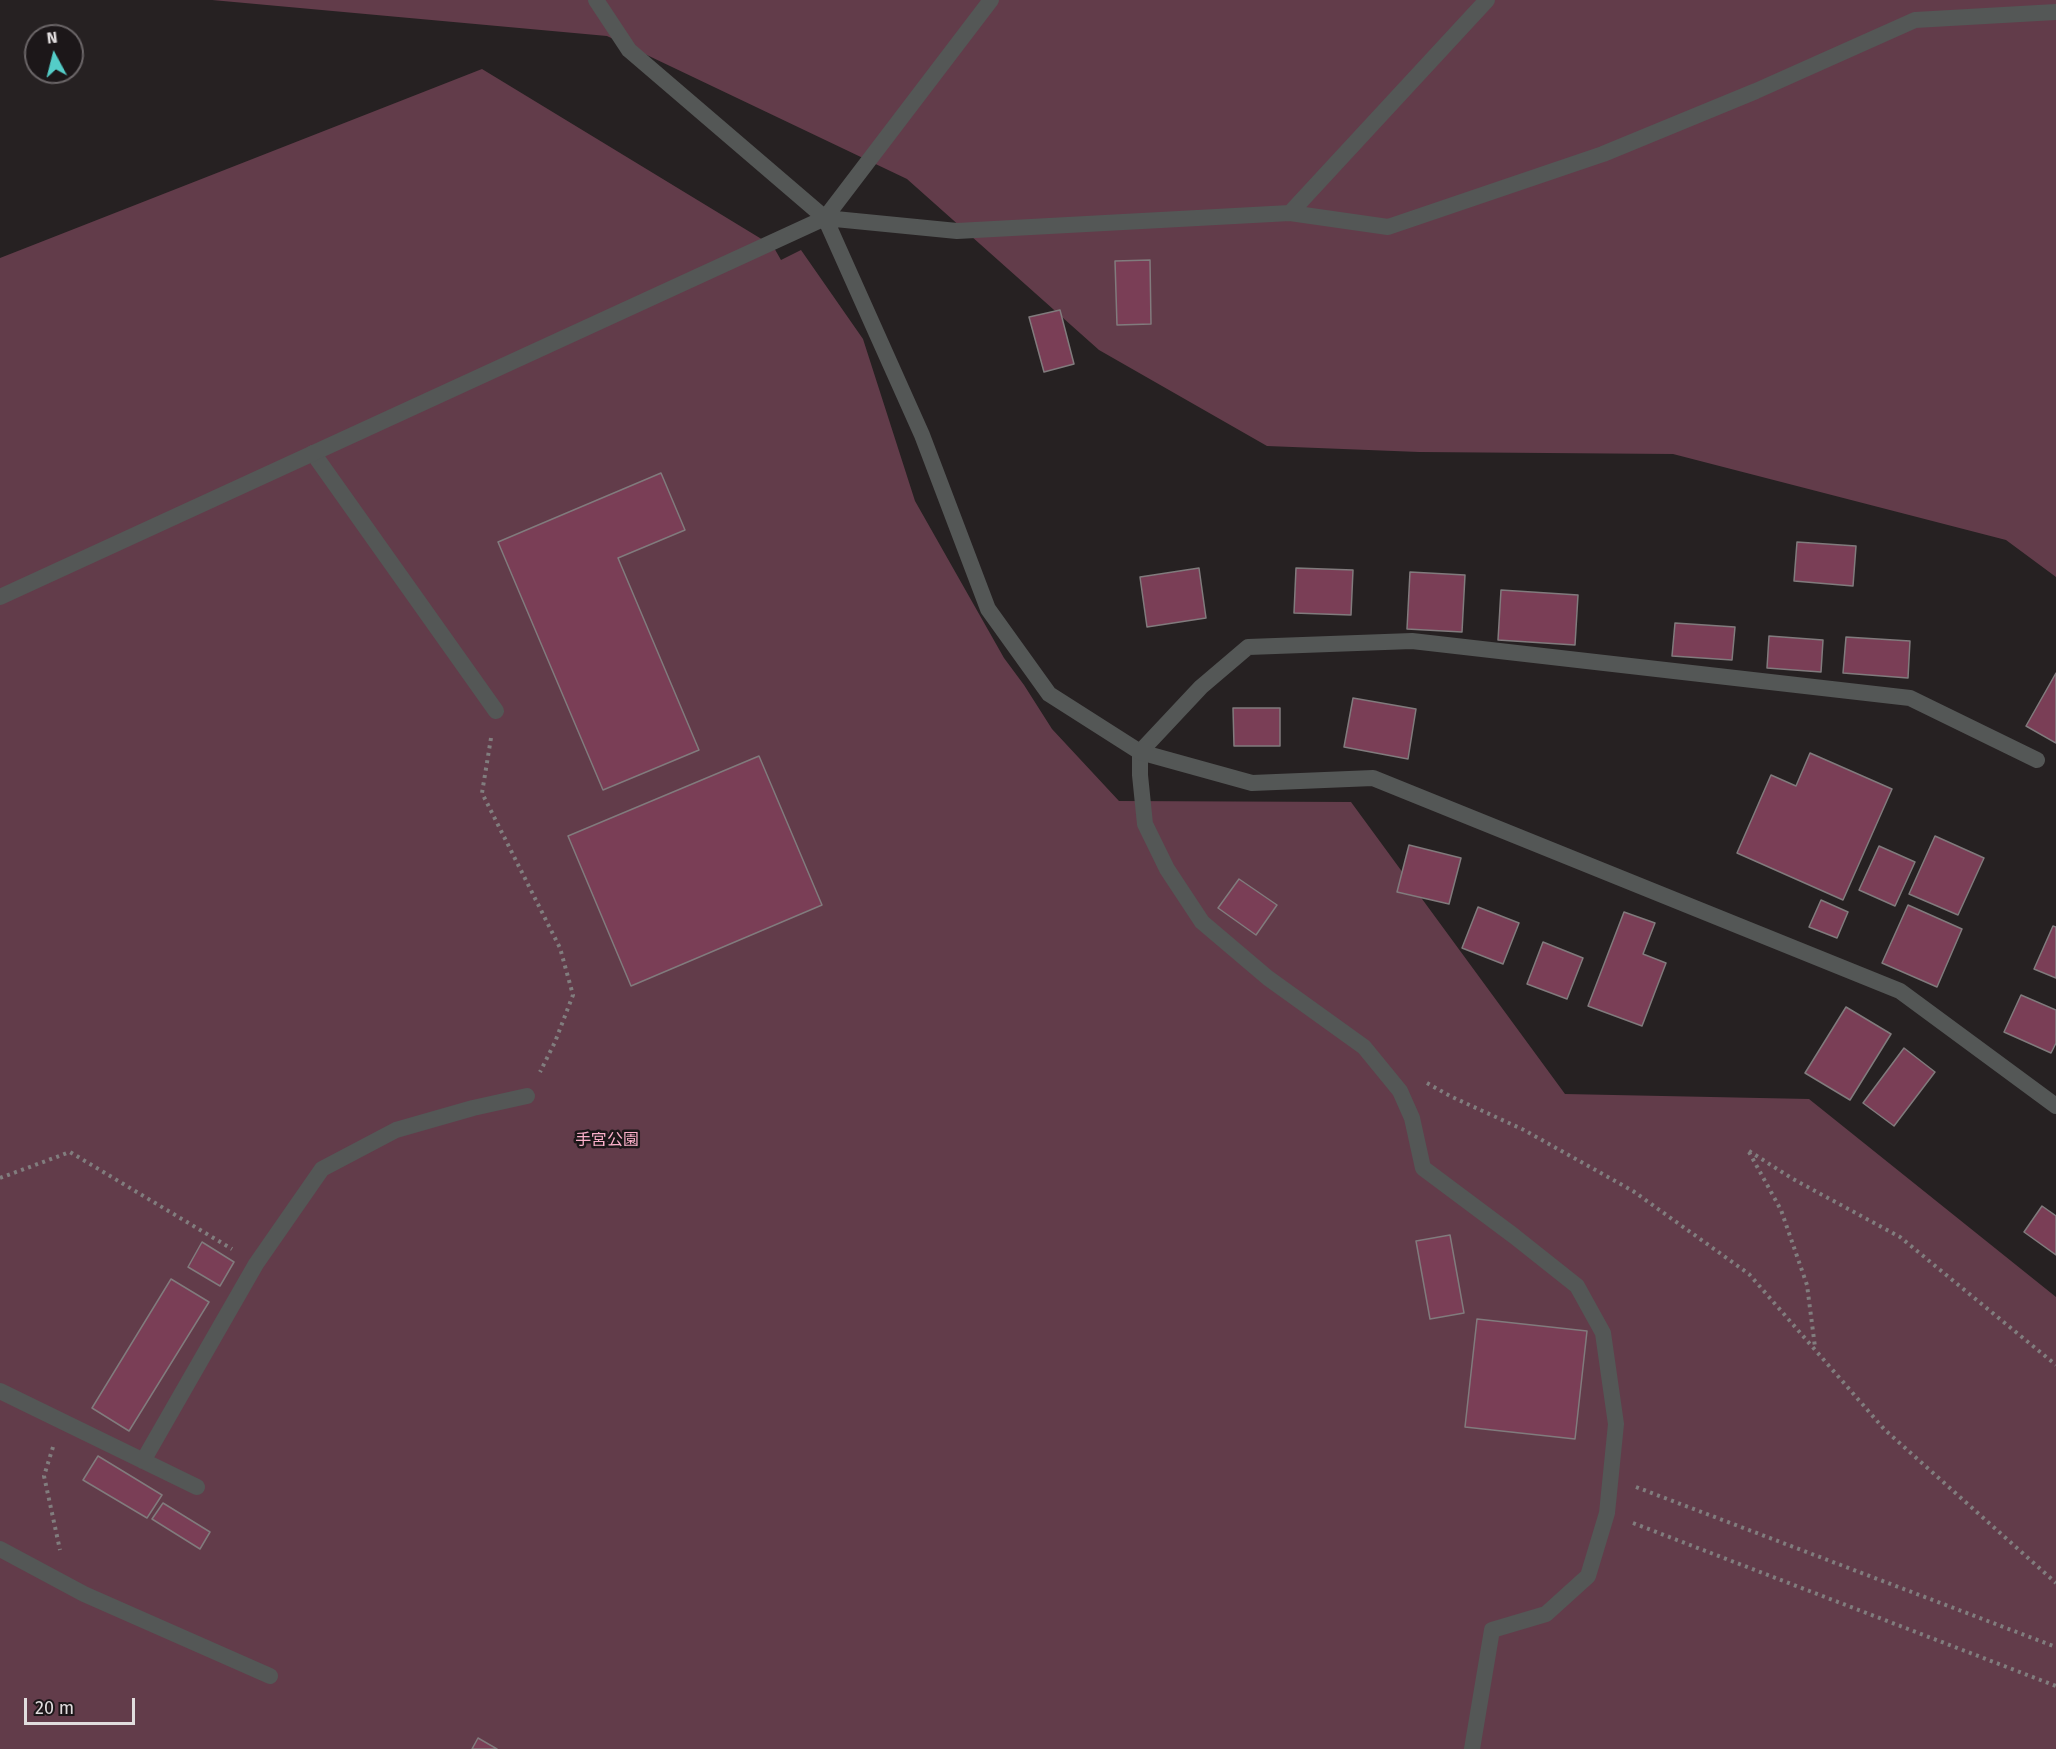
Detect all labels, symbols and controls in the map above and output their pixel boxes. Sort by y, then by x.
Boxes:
north arrow [24,24,84,84]
text: N [46,28,58,48]
park label: 手宮公園 [575,1131,639,1151]
scale bar [27,1686,138,1724]
text: 20 m [35,1697,74,1719]

